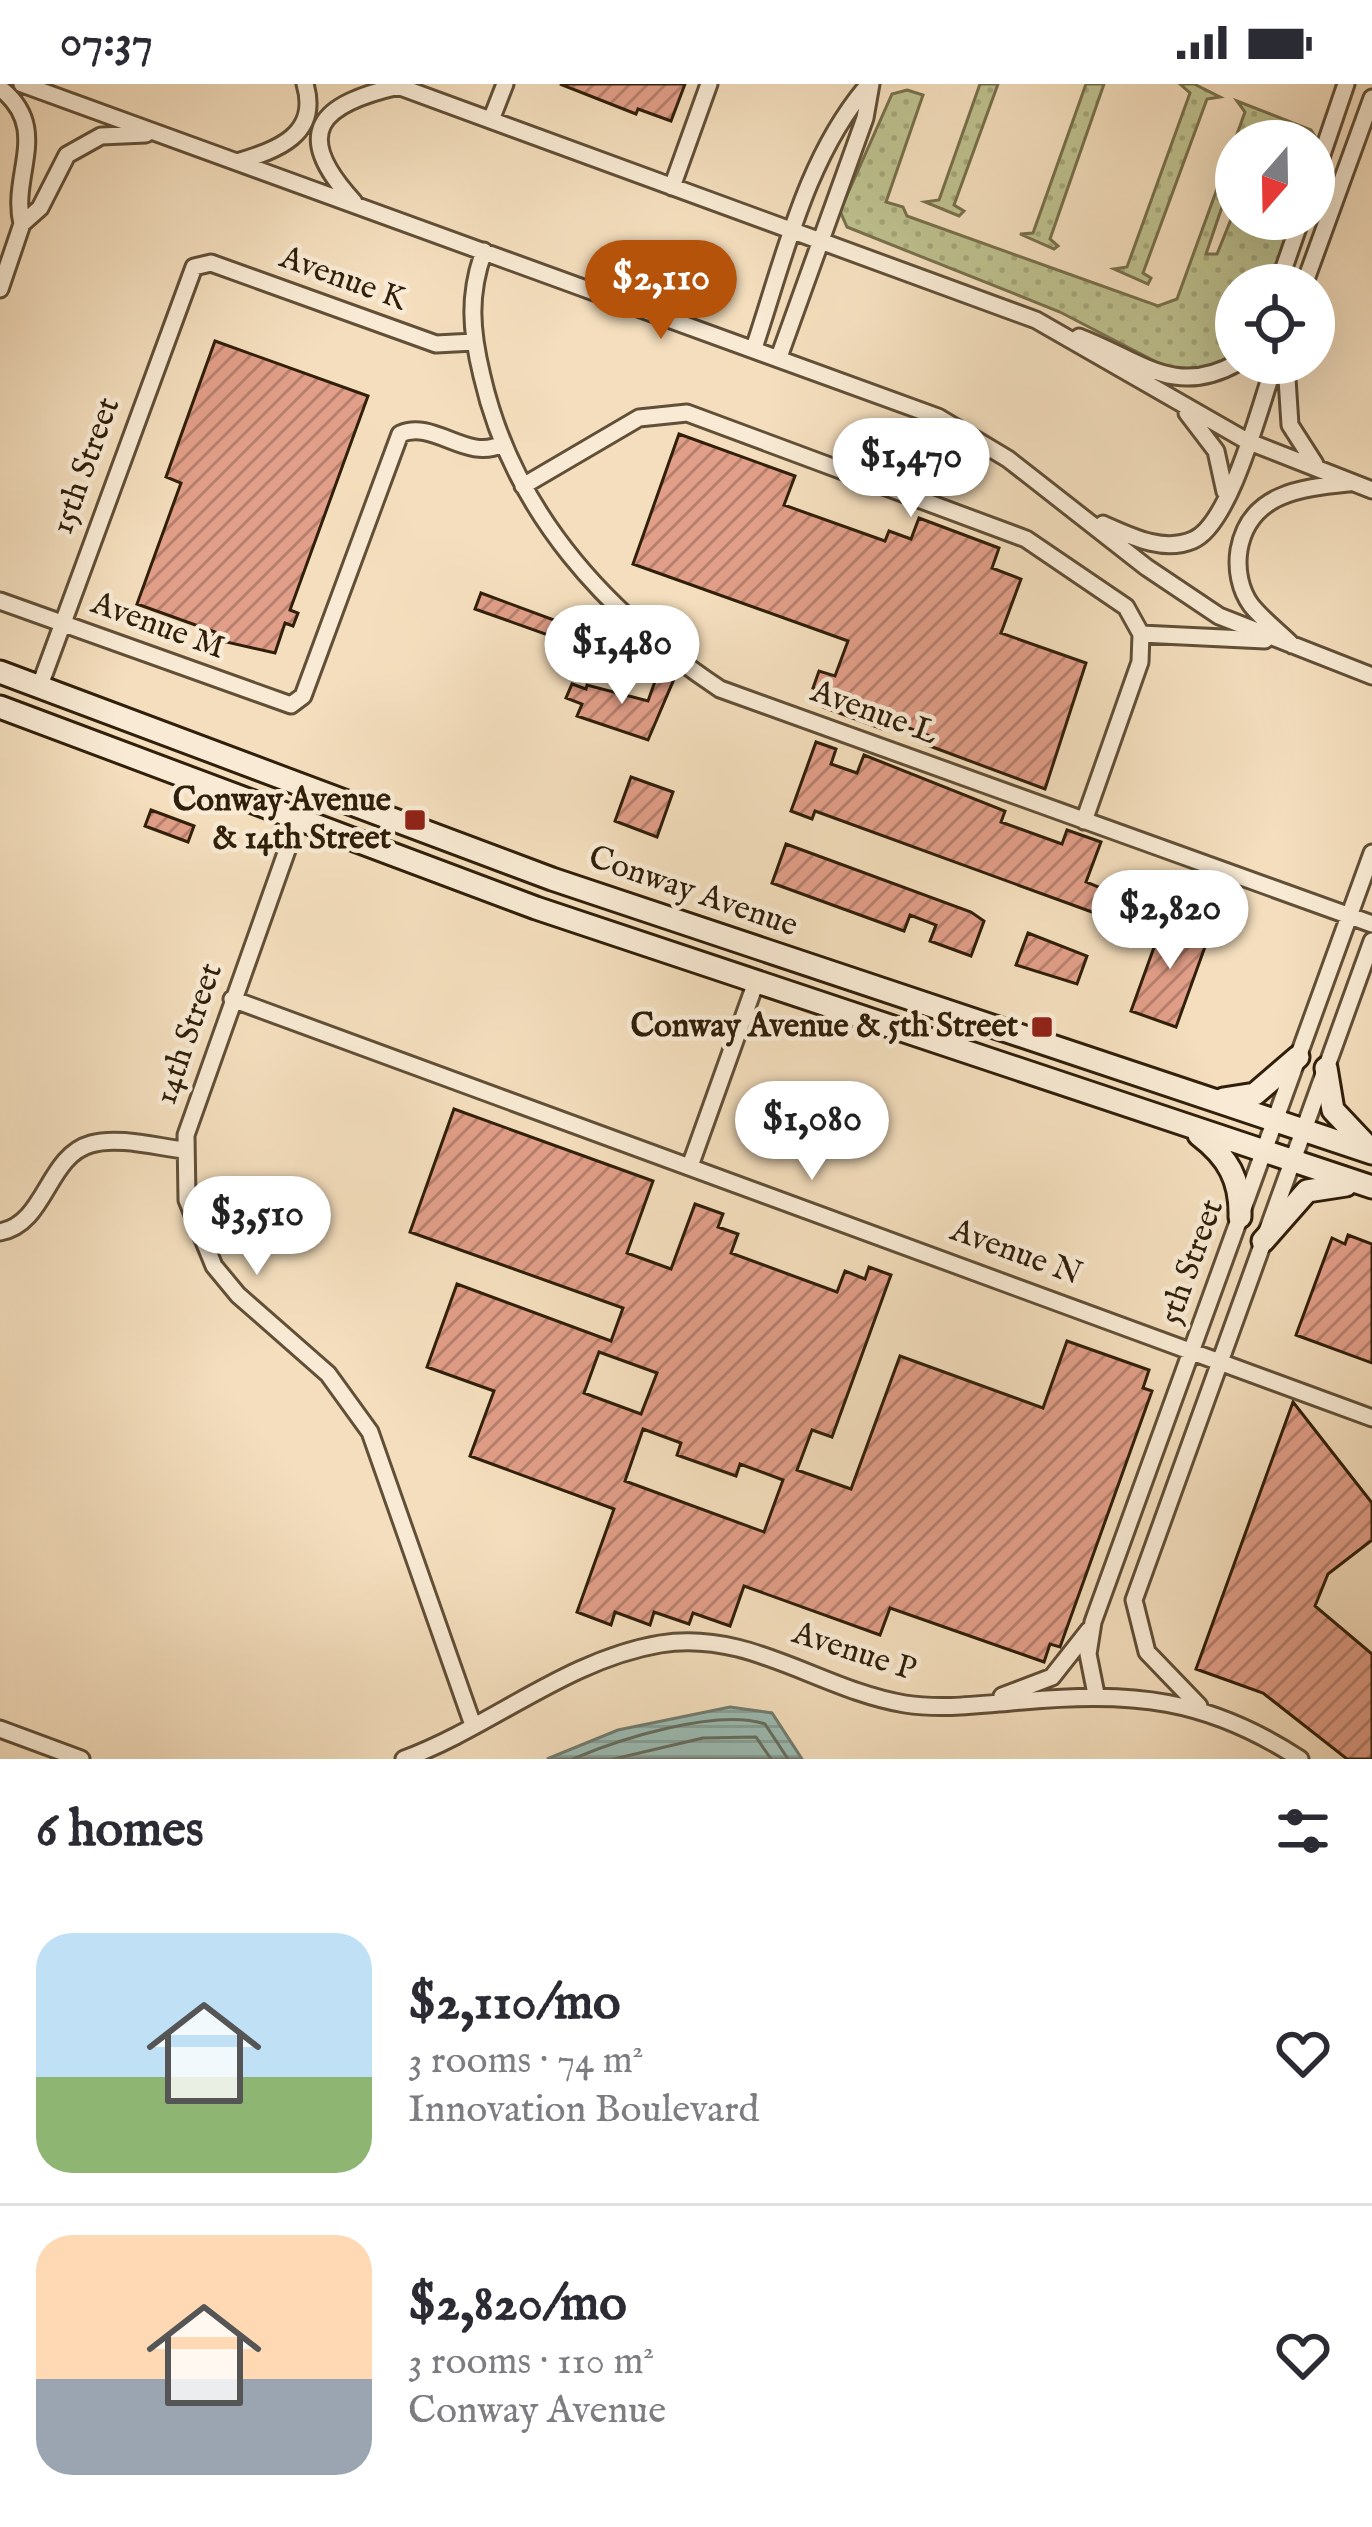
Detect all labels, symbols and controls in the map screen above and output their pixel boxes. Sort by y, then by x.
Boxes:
text: 07:37 [60,14,153,71]
north arrow [1215,120,1335,240]
map controls [1215,120,1335,384]
street label: Avenue K [273,236,413,322]
pin: $2,110 [563,240,759,342]
text: $2,110 [612,254,710,303]
button: locate [1215,264,1335,384]
street label: 15th Street [42,392,130,540]
pin: $1,470 [813,418,1009,520]
text: $1,470 [860,432,962,481]
street label: Avenue M [85,582,231,670]
pin: $1,480 [524,605,720,707]
text: $1,480 [571,619,673,668]
street label: Avenue L [804,670,943,755]
place label: Conway Avenue & 14th Street [173,780,392,860]
marker: Conway Avenue & 14th Street [402,807,428,833]
street label: Conway Avenue [583,837,803,947]
pin: $2,820 [1072,870,1268,972]
text: $2,820 [1118,884,1222,933]
street label: 14th Street [145,958,233,1110]
place label: Conway Avenue & 5th Street [630,1006,1019,1048]
marker: Conway Avenue & 5th Street [1029,1014,1055,1040]
pin: $1,080 [714,1081,910,1183]
text: $1,080 [762,1095,862,1144]
pin: $3,510 [159,1176,355,1278]
text: $3,510 [210,1190,304,1239]
street label: 5th Street [1150,1194,1234,1330]
street label: Avenue N [944,1210,1087,1296]
street label: Avenue P [786,1612,921,1692]
icon: filters [1270,1798,1336,1864]
text: 6 homes [36,1799,204,1864]
text: $2,110/mo [408,1972,621,2037]
icon: home [132,1981,276,2125]
icon: heart [1270,2020,1336,2086]
text: 3 rooms · 74 m² [408,2037,644,2086]
text: Innovation Boulevard [408,2086,759,2135]
text: $2,820/mo [408,2273,627,2338]
icon: home [132,2283,276,2427]
icon: heart [1270,2322,1336,2388]
text: 3 rooms · 110 m² [408,2338,654,2387]
text: Conway Avenue [408,2387,666,2436]

